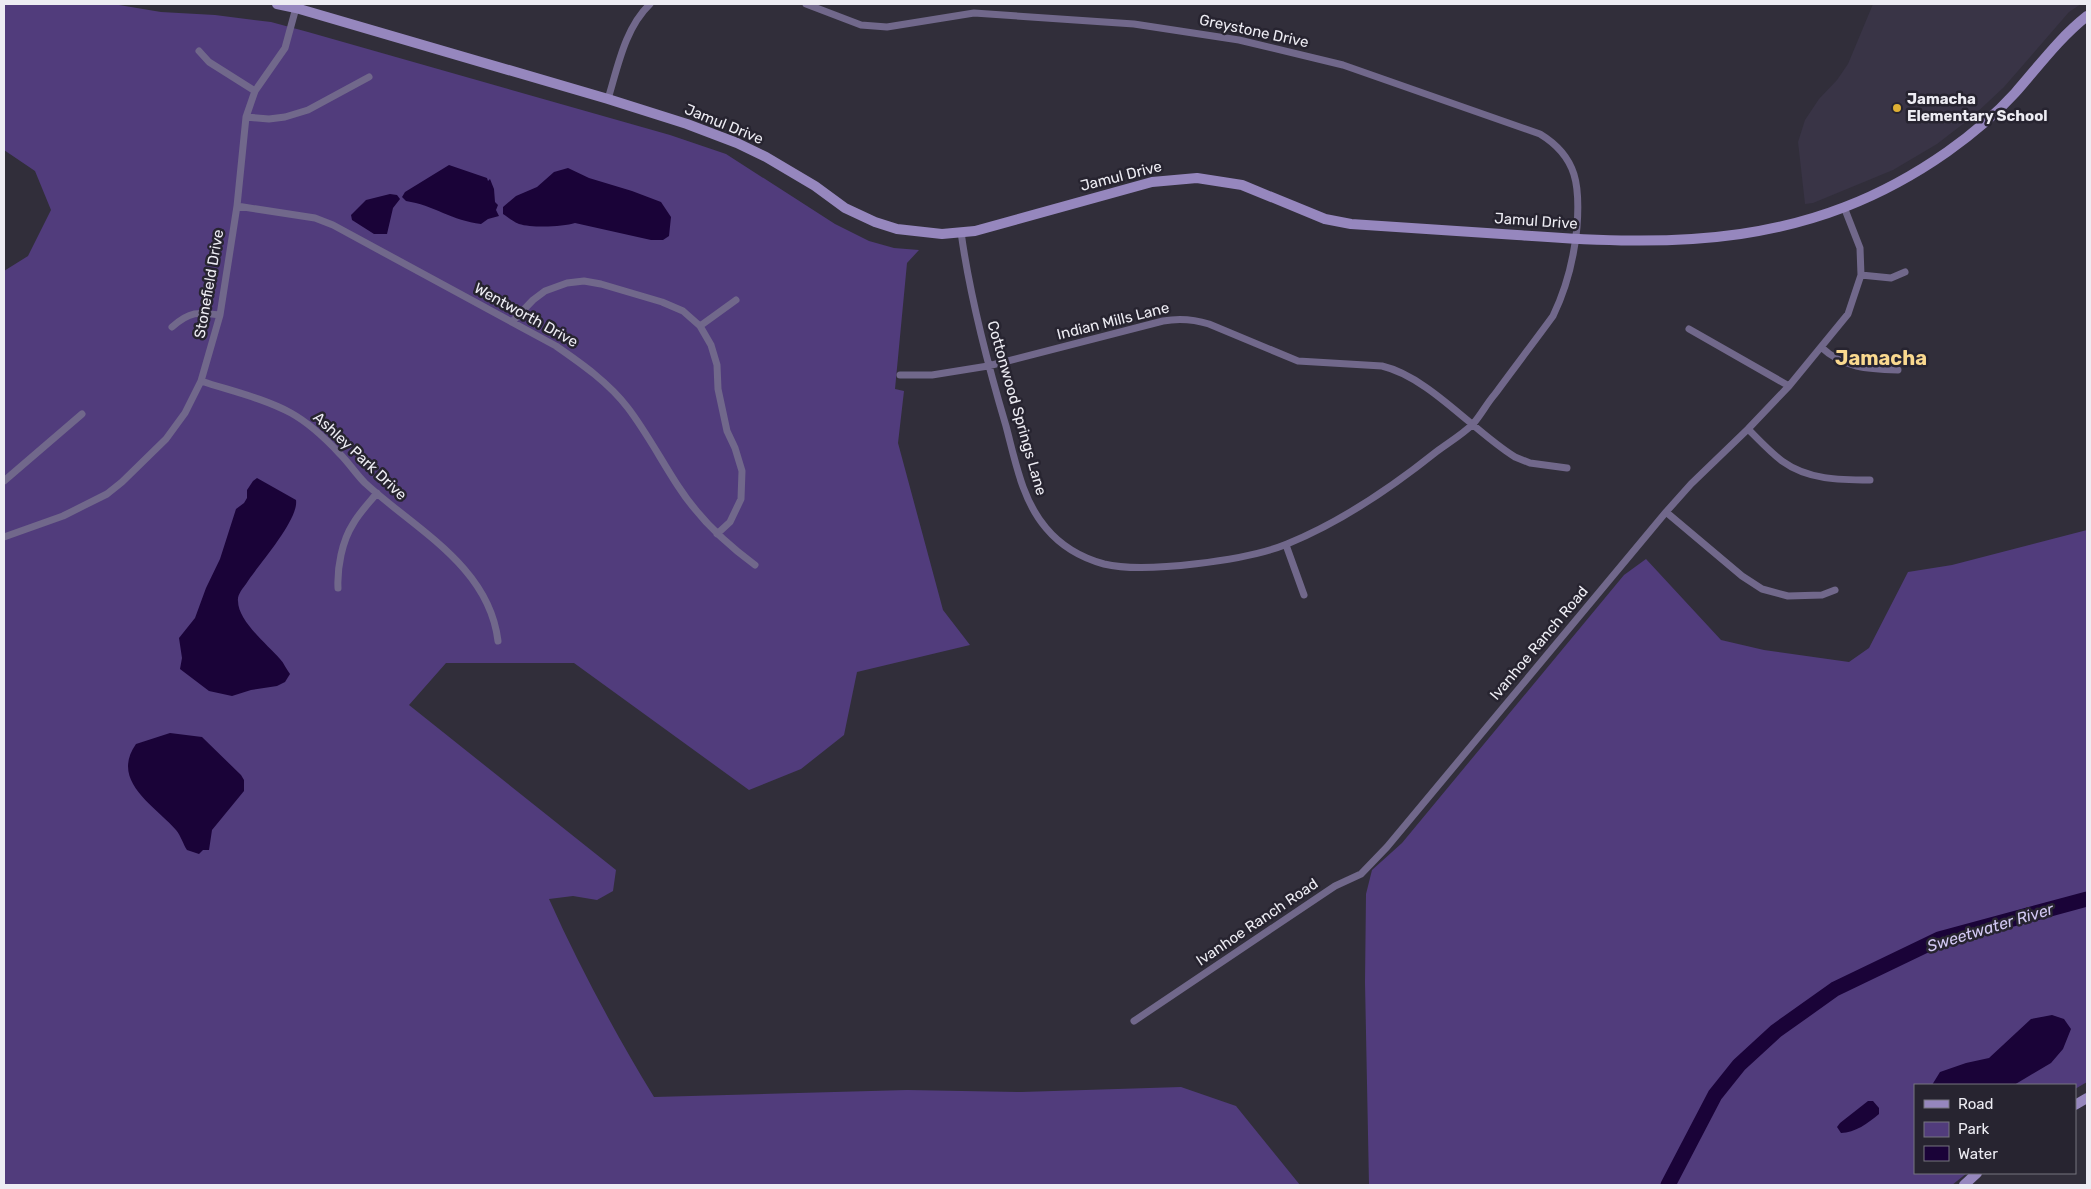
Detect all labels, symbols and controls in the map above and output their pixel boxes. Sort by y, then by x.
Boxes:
street label: Greystone Drive [1198,11,1310,51]
place label: Jamacha Elementary School [1907,90,2048,125]
street label: Jamul Drive [682,100,766,148]
marker: Jamacha Elementary School [1891,102,1903,114]
street label: Jamul Drive [1078,157,1164,195]
street label: Jamul Drive [1494,209,1578,233]
street label: Stonefield Drive [191,228,227,340]
street label: Wentworth Drive [471,279,581,351]
street label: Indian Mills Lane [1055,298,1171,344]
street label: Cottonwood Springs Lane [983,319,1051,497]
district label: Jamacha [1835,346,1927,370]
street label: Ashley Park Drive [310,408,410,504]
street label: Ivanhoe Ranch Road [1486,582,1592,704]
street label: Ivanhoe Ranch Road [1193,875,1321,969]
water label: Sweetwater River [1924,899,2057,956]
legend [1914,1084,2076,1174]
text: Road [1958,1095,1994,1113]
text: Park [1958,1120,1989,1138]
text: Water [1958,1145,1998,1163]

